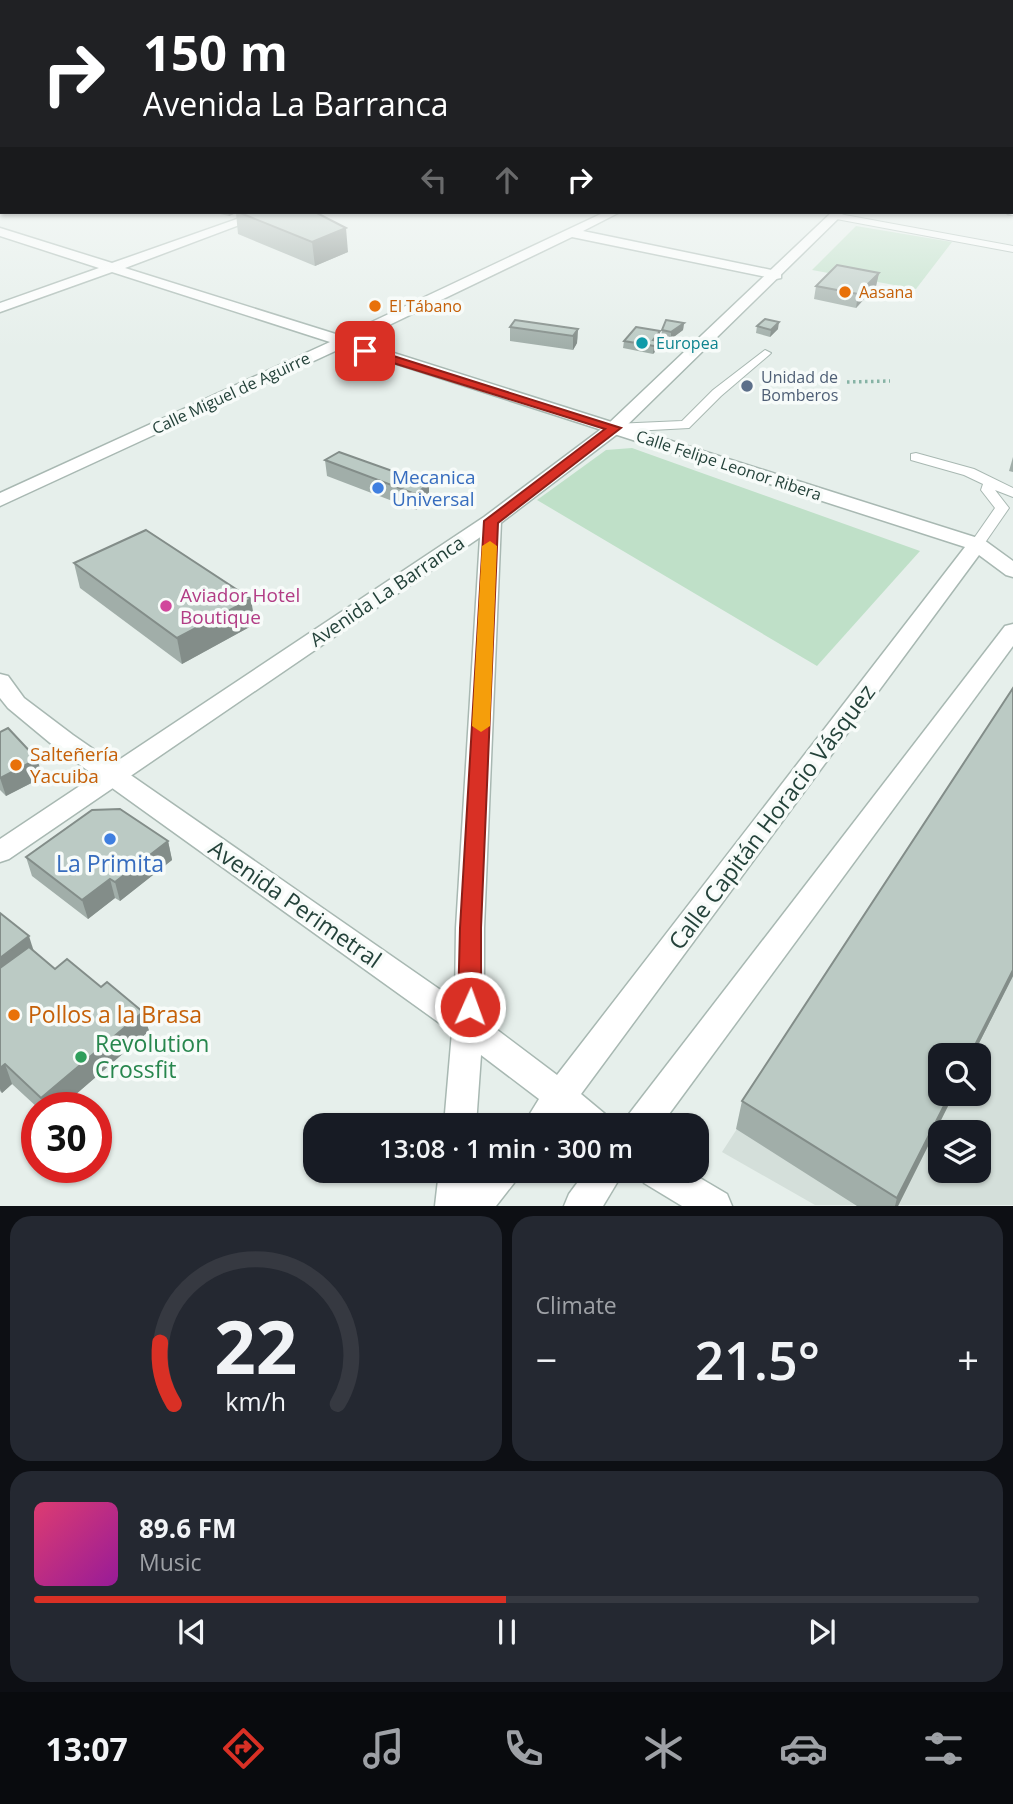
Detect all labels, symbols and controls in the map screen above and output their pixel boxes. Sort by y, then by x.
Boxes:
text: 150 m [143,19,288,85]
icon: right [28,28,119,119]
text: Avenida La Barranca [143,82,448,125]
icon: left [415,161,453,199]
icon: ahead [488,161,526,199]
icon: right [561,161,599,199]
place label: Aasana [859,281,913,303]
marker: Aasana [837,284,853,300]
place label: El Tábano [389,295,462,317]
marker: El Tábano [367,298,383,314]
pin [335,321,395,381]
icon: arrive [346,332,384,370]
place label: Europea [656,332,719,354]
marker: Europea [634,335,650,351]
street label: Calle Miguel de Aguirre [148,347,314,439]
place label: Unidad de Bomberos [761,366,838,406]
marker: Unidad de Bomberos [739,378,755,394]
street label: Calle Felipe Leonor Ribera [634,425,824,505]
place label: Mecanica Universal [392,464,476,512]
marker: Mecanica Universal [370,480,386,496]
street label: Avenida La Barranca [305,530,469,652]
place label: Aviador Hotel Boutique [180,582,300,630]
marker: Aviador Hotel Boutique [158,598,174,614]
street label: Calle Capitán Horacio Vásquez [661,677,882,956]
place label: Salteñería Yacuiba [30,741,119,789]
marker: Salteñería Yacuiba [8,757,24,773]
marker: La Primita [102,831,118,847]
street label: Avenida Perimetral [203,832,388,975]
place label: La Primita [56,847,164,879]
position arrow [433,970,507,1044]
place label: Pollos a la Brasa [28,998,202,1030]
marker: Pollos a la Brasa [6,1007,22,1023]
place label: Revolution Crossfit [95,1027,209,1085]
map controls [928,1043,991,1183]
button: search [928,1043,991,1106]
marker: Revolution Crossfit [73,1049,89,1065]
speed limit sign: 30 [21,1092,112,1183]
button: layers [928,1120,991,1183]
text: 13:08 · 1 min · 300 m [379,1130,633,1166]
text: Climate [536,1289,617,1321]
text: 22 [214,1297,297,1396]
text: 21.5° [694,1324,820,1395]
text: − [536,1333,557,1385]
text: + [957,1333,979,1385]
text: km/h [225,1384,286,1418]
text: 89.6 FM [139,1510,237,1546]
text: Music [139,1546,202,1578]
icon: previous [173,1613,211,1651]
icon: pause [488,1613,526,1651]
icon: next [803,1613,841,1651]
icon: directions [219,1724,268,1773]
icon: music [359,1724,408,1773]
icon: phone [499,1724,548,1773]
icon: climate [639,1724,688,1773]
icon: car [779,1724,828,1773]
icon: filters [919,1724,968,1773]
text: 13:07 [45,1727,128,1770]

